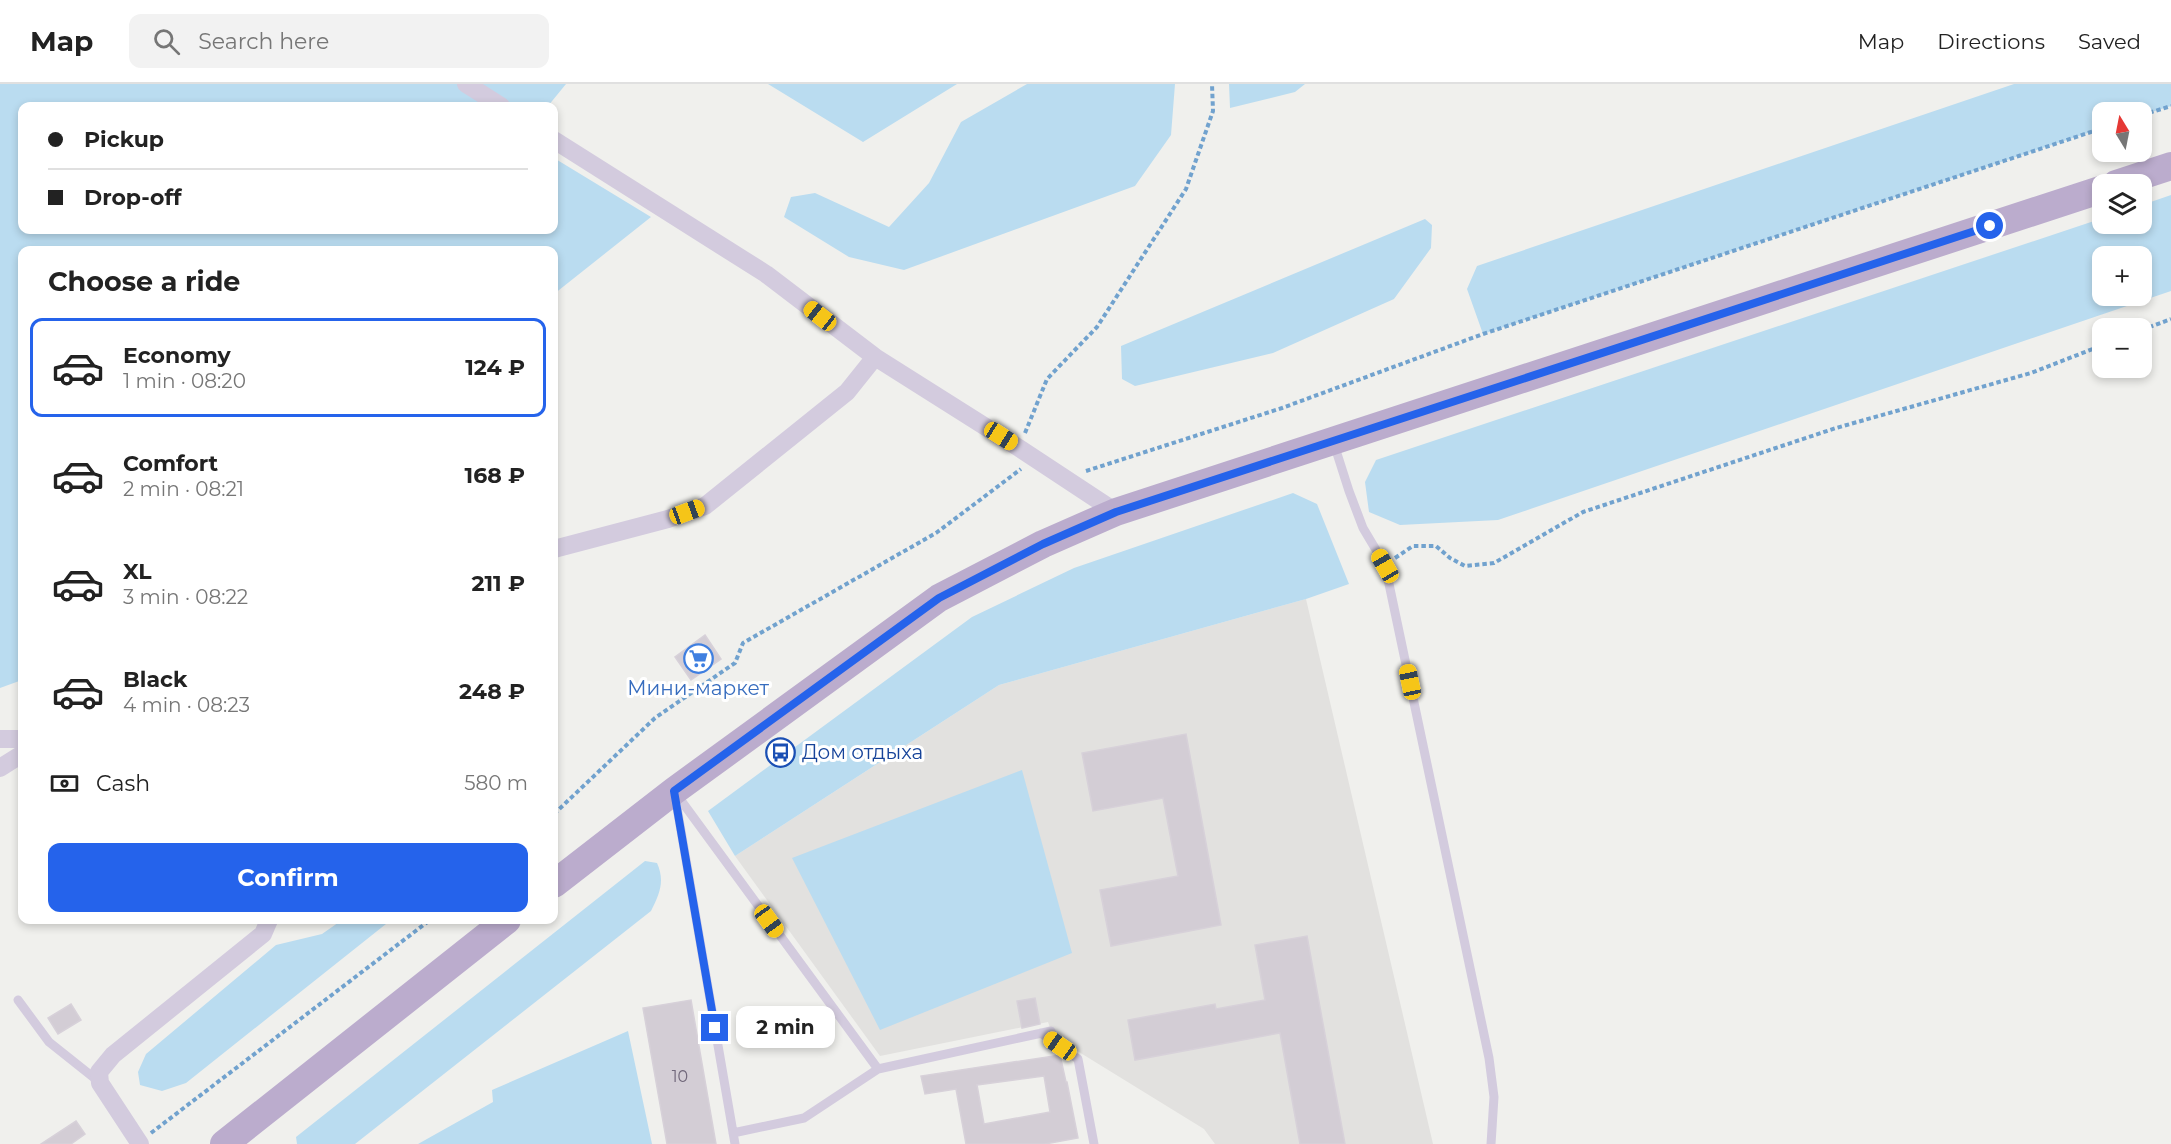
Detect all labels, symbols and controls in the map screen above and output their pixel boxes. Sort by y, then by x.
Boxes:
search box [129,14,549,68]
text: Map [30,24,93,58]
icon: search [150,25,183,58]
text: Search here [198,28,329,55]
text: Map [1858,29,1904,54]
text: Directions [1937,29,2045,54]
text: Saved [2078,29,2141,54]
north arrow [2092,102,2152,162]
map controls [2092,102,2152,378]
text: Pickup [84,126,164,153]
button: layers [2092,174,2152,234]
text: Drop-off [84,184,182,211]
route start [1976,212,2003,239]
button: + [2092,246,2152,306]
text: Choose a ride [48,265,240,298]
car [800,298,840,334]
button: − [2092,318,2152,378]
icon: car [51,341,105,395]
text: Economy [123,342,231,369]
text: 124 ₽ [465,354,525,381]
text: 1 min · 08:20 [123,369,246,393]
car [981,419,1021,453]
icon: car [51,449,105,503]
text: Comfort [123,450,218,477]
text: 168 ₽ [465,462,525,489]
text: 2 min · 08:21 [123,477,244,501]
car [667,497,707,527]
car [1368,546,1402,586]
icon: car [51,557,105,611]
text: XL [123,558,152,585]
text: 211 ₽ [471,570,525,597]
text: 3 min · 08:22 [123,585,248,609]
supermarket icon: Мини-маркет [682,642,714,674]
car [1397,663,1423,701]
icon: car [51,665,105,719]
text: Black [123,666,187,693]
place label: Мини-маркет [627,676,769,700]
text: 248 ₽ [459,678,525,705]
text: 4 min · 08:23 [123,693,250,717]
bus stop icon: Дом отдыха [765,736,797,768]
place label: Дом отдыха [802,740,923,764]
icon: cash [48,767,81,800]
text: Cash [96,770,150,797]
text: 580 m [464,771,528,795]
button: Confirm [48,843,528,912]
car [751,901,787,941]
callout: 2 min [736,1007,835,1049]
route end [701,1014,728,1041]
text: 2 min [756,1015,815,1039]
car [1040,1028,1080,1064]
house number: 10 [672,1067,688,1086]

